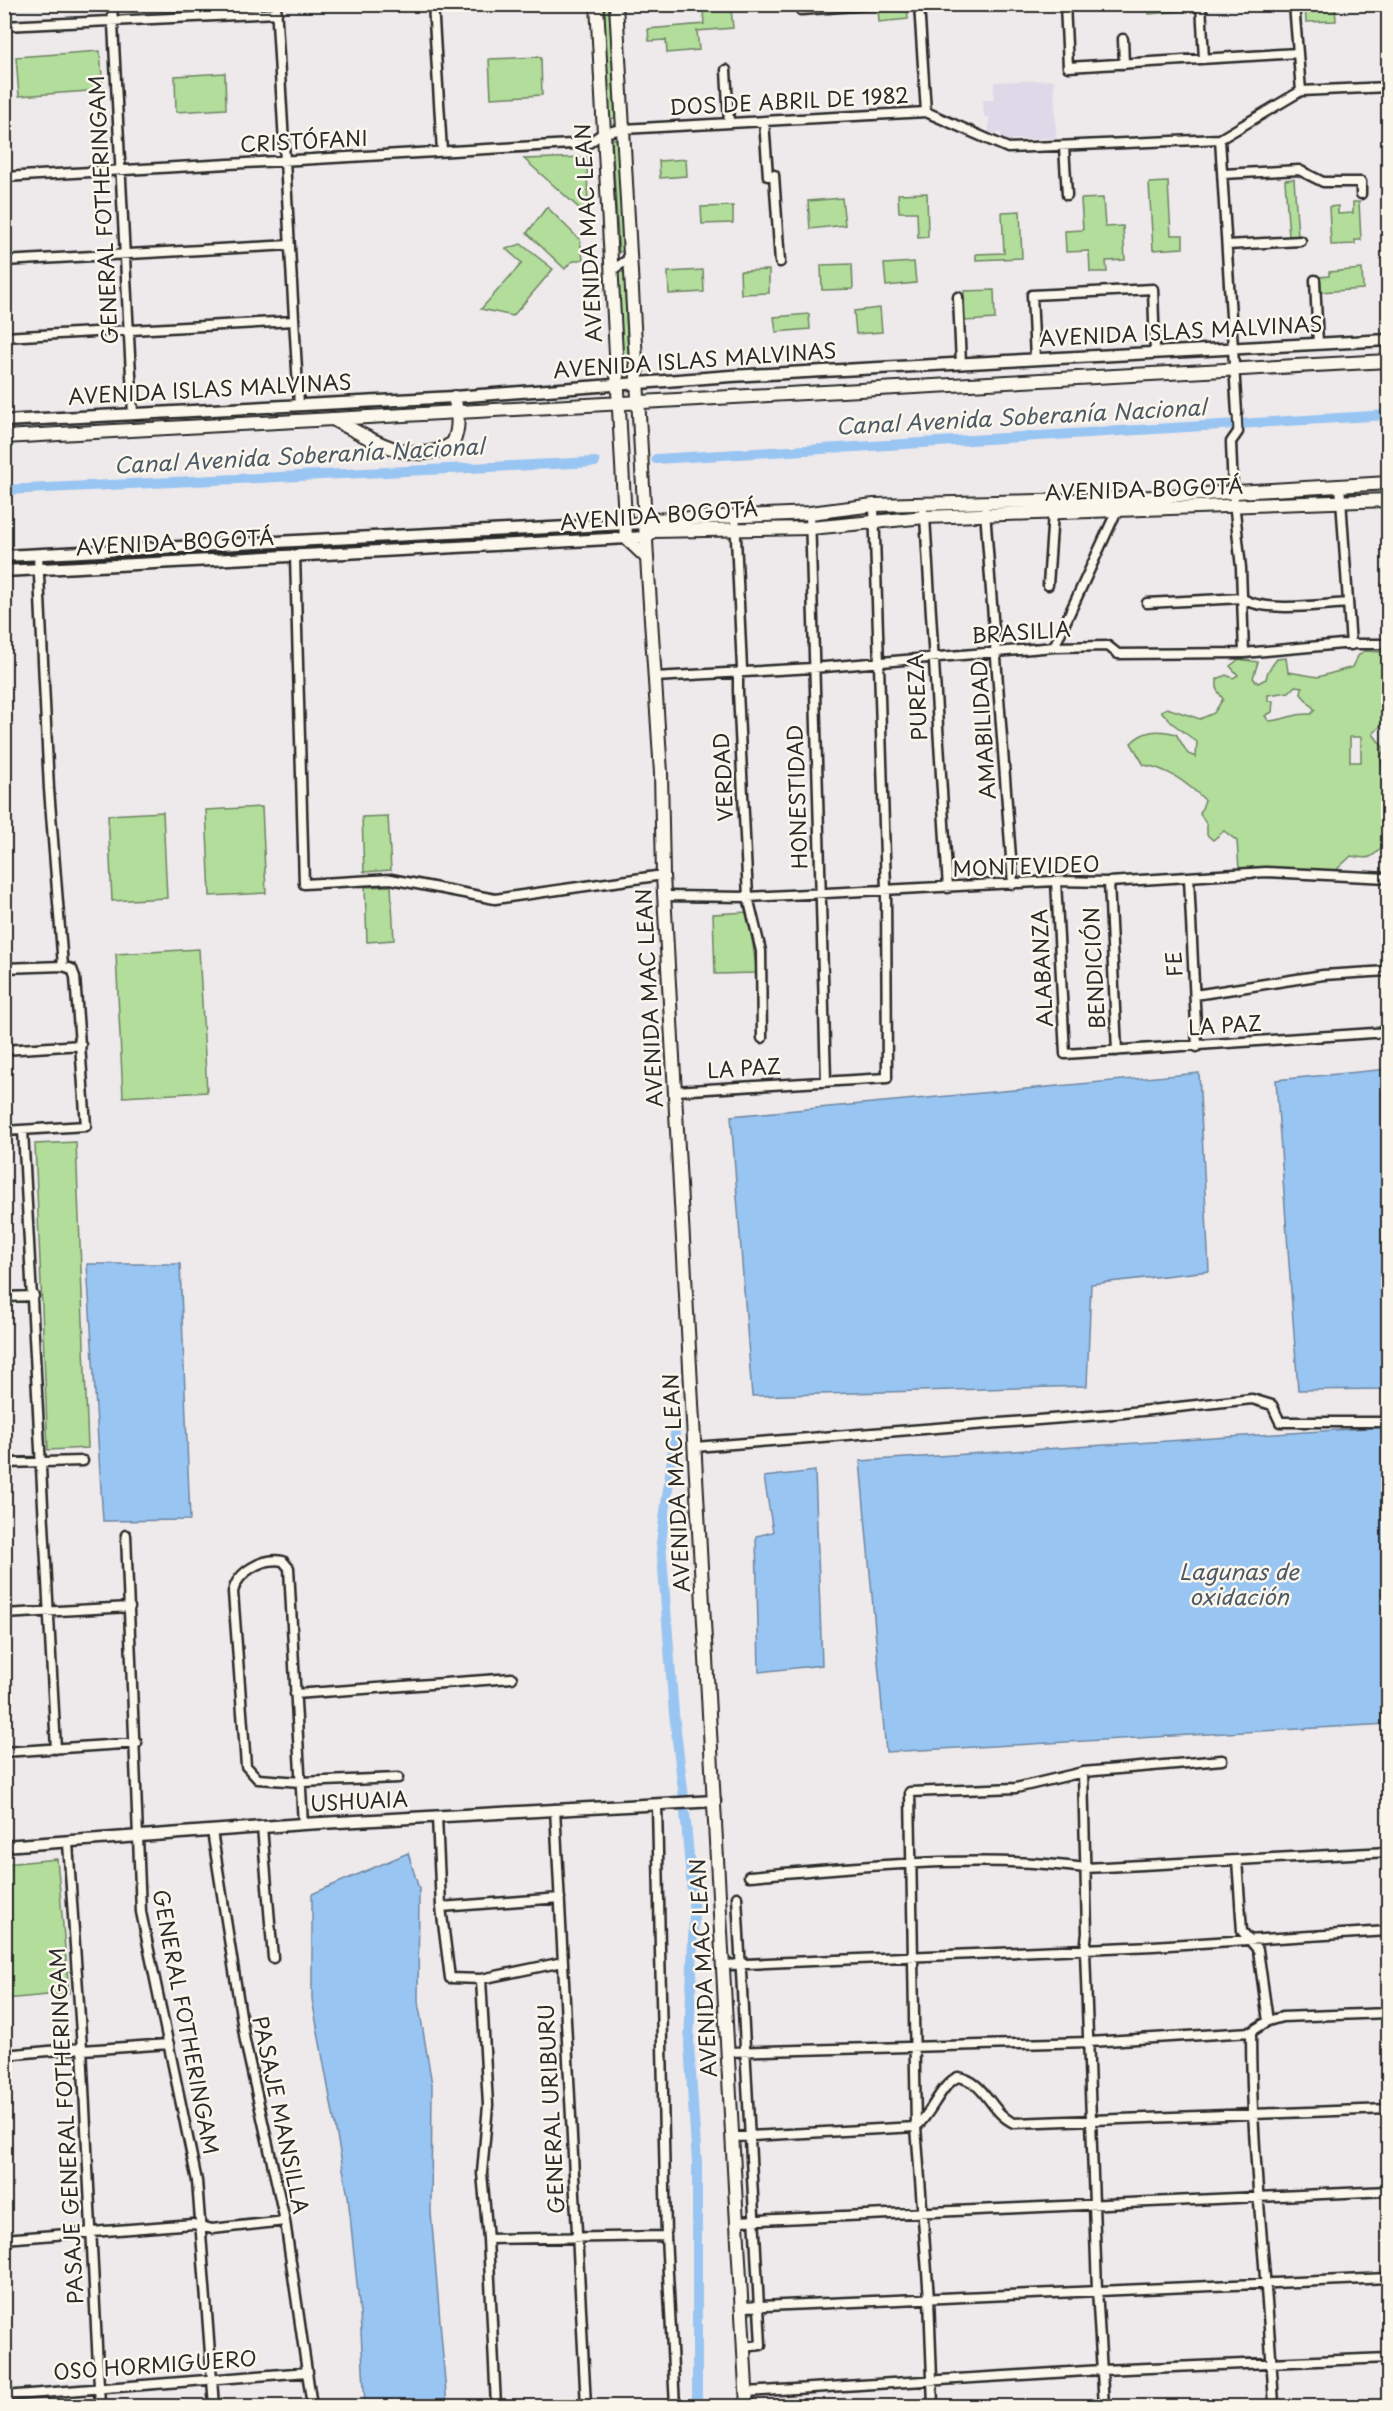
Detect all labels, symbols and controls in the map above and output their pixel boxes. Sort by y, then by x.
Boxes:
street label: GENERAL FOTHERINGAM [79,75,125,345]
street label: DOS DE ABRIL DE 1982 [668,78,909,122]
street label: CRISTÓFANI [239,121,369,159]
street label: AVENIDA MAC LEAN [565,123,609,343]
street label: AVENIDA ISLAS MALVINAS [1038,307,1324,353]
street label: AVENIDA ISLAS MALVINAS [552,333,838,385]
street label: AVENIDA ISLAS MALVINAS [67,365,353,411]
water label: Canal Avenida Soberanía Nacional [835,389,1211,442]
water label: Canal Avenida Soberanía Nacional [113,428,489,481]
street label: AVENIDA BOGOTÁ [1044,469,1244,507]
street label: AVENIDA BOGOTÁ [559,491,759,537]
street label: AVENIDA BOGOTÁ [75,520,275,562]
street label: BRASILIA [970,612,1072,650]
street label: PUREZA [898,653,934,741]
street label: AMABILIDAD [961,659,1003,801]
street label: HONESTIDAD [777,724,815,870]
street label: VERDAD [704,732,740,822]
street label: MONTEVIDEO [952,846,1100,884]
street label: AVENIDA MAC LEAN [626,888,670,1108]
street label: BENDICIÓN [1074,906,1112,1030]
street label: ALABANZA [1022,908,1060,1028]
street label: FE [1156,950,1190,978]
street label: LA PAZ [1187,1005,1263,1043]
street label: LA PAZ [706,1048,782,1086]
street label: AVENIDA MAC LEAN [653,1373,697,1593]
water label: Lagunas de oxidación [1179,1554,1300,1612]
street label: USHUAIA [309,1781,409,1819]
street label: AVENIDA MAC LEAN [680,1858,724,2078]
street label: GENERAL FOTHERINGAM [146,1886,228,2157]
street label: PASAJE GENERAL FOTHERINGAM [40,1947,90,2305]
street label: GENERAL URIBURU [529,2003,571,2215]
street label: PASAJE MANSILLA [245,2013,319,2216]
street label: OSO HORMIGUERO [52,2341,258,2387]

